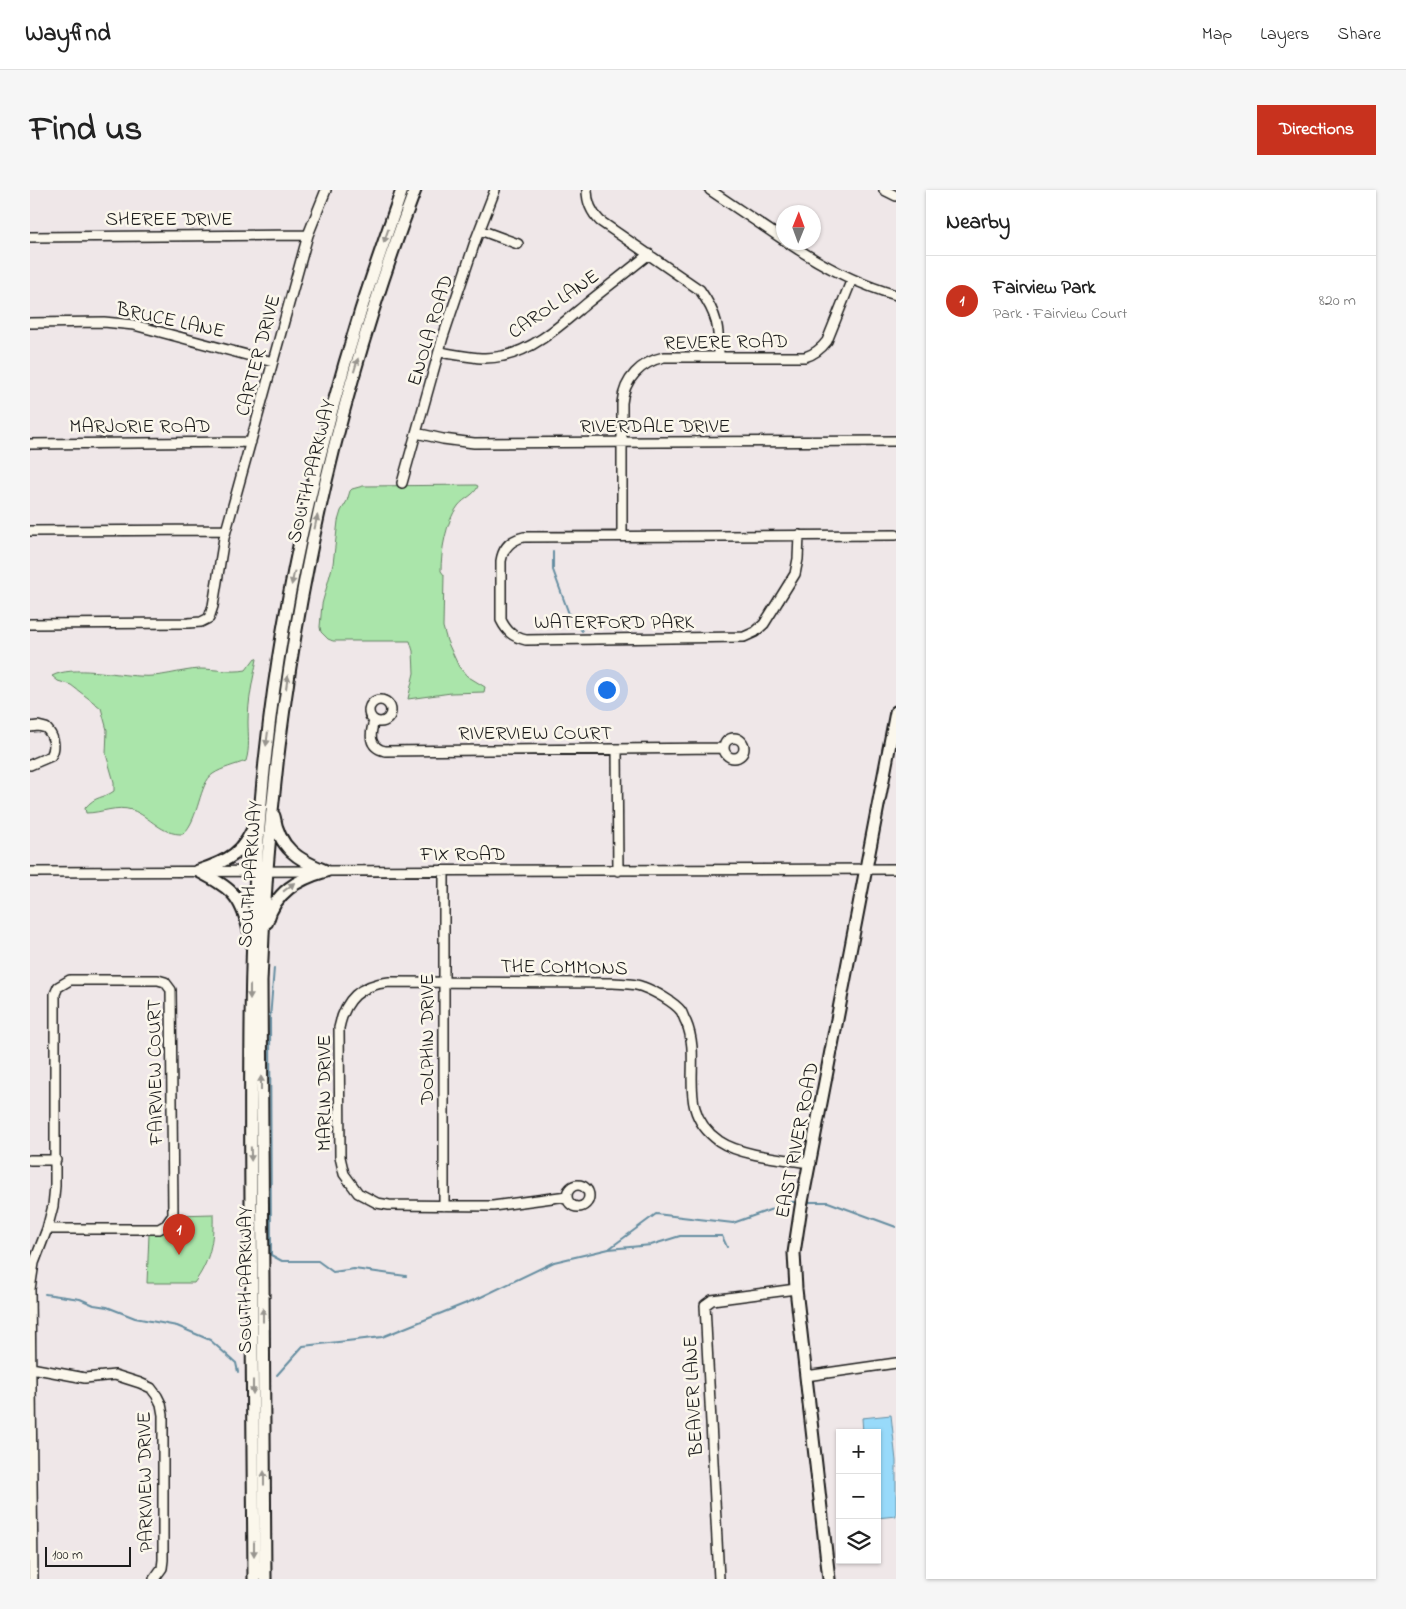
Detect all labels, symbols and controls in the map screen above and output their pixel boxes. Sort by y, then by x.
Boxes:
text: Wayfind [25,17,111,52]
text: Map [1202,22,1232,48]
text: Layers [1260,22,1310,48]
text: Share [1338,22,1381,48]
text: Find us [30,105,142,156]
button: Directions [1257,105,1376,155]
north arrow [776,205,821,250]
street label: SHEREE DRIVE [105,206,233,235]
text: Nearby [946,208,1010,238]
one-way arrow [382,229,390,244]
street label: CAROL LANE [503,263,606,347]
street label: ENOLA ROAD [401,272,462,390]
text: Fairview Park [993,275,1096,302]
text: 1 [959,289,965,313]
text: 820 m [1319,289,1356,313]
street label: CARTER DRIVE [229,292,290,420]
street label: BRUCE LANE [112,296,228,347]
text: Park · Fairview Court [993,302,1127,326]
street label: REVERE ROAD [664,328,788,359]
one-way arrow [353,357,361,372]
street label: SOUTH PARKWAY [281,397,344,547]
street label: MARJORIE ROAD [69,413,211,442]
street label: RIVERDALE DRIVE [580,413,730,442]
one-way arrow [312,514,320,530]
one-way arrow [289,571,297,586]
street label: WATERFORD PARK [534,609,694,638]
one-way arrow [283,674,291,690]
your location [594,677,620,703]
street label: RIVERVIEW COURT [458,720,612,749]
one-way arrow [263,731,271,747]
street label: SOUTH PARKWAY [232,800,271,949]
street label: FIX ROAD [419,841,506,870]
one-way arrow [282,882,295,893]
street label: THE COMMONS [500,953,628,984]
street label: DOLPHIN DRIVE [414,973,443,1106]
one-way arrow [246,984,254,1000]
street label: FAIRVIEW COURT [141,998,172,1146]
street label: MARLIN DRIVE [311,1035,340,1151]
street label: EAST RIVER ROAD [769,1060,828,1221]
one-way arrow [257,1075,265,1091]
one-way arrow [247,1146,255,1162]
street label: SOUTH PARKWAY [232,1206,261,1354]
pin: 1 [163,1214,195,1255]
one-way arrow [259,1307,267,1323]
street label: BEAVER LANE [677,1335,712,1458]
one-way arrow [249,1379,257,1395]
street label: PARKVIEW DRIVE [131,1411,162,1553]
map controls [836,1429,881,1564]
button: + [836,1429,881,1474]
one-way arrow [260,1470,268,1486]
button: − [836,1474,881,1519]
button: layers [836,1519,881,1564]
one-way arrow [250,1541,258,1557]
scale bar [45,1544,131,1567]
text: 100 m [52,1545,83,1566]

